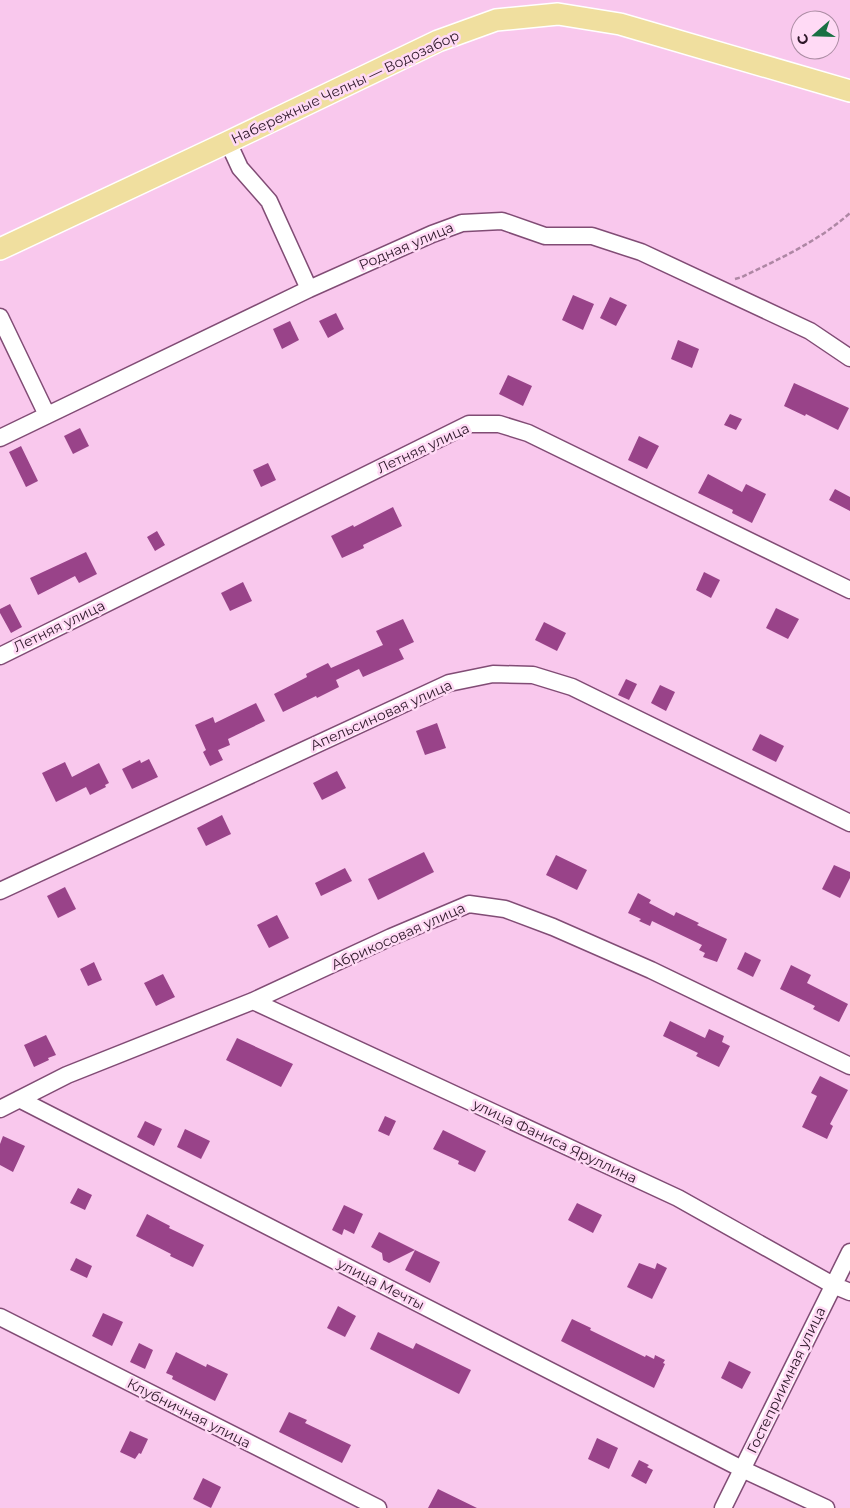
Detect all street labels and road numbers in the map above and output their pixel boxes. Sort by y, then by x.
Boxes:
street label: Набережные Челны — Водозабор [228,26,462,148]
street label: Родная улица [356,218,456,274]
street label: Летняя улица [374,419,472,477]
street label: Летняя улица [10,596,108,656]
street label: Апельсиновая улица [307,676,455,754]
street label: Абрикосовая улица [328,898,468,974]
street label: улица Фаниса Яруллина [469,1095,640,1187]
street label: улица Мечты [333,1254,428,1314]
street label: Гостеприимная улица [743,1304,829,1456]
street label: Клубничная улица [124,1374,254,1452]

